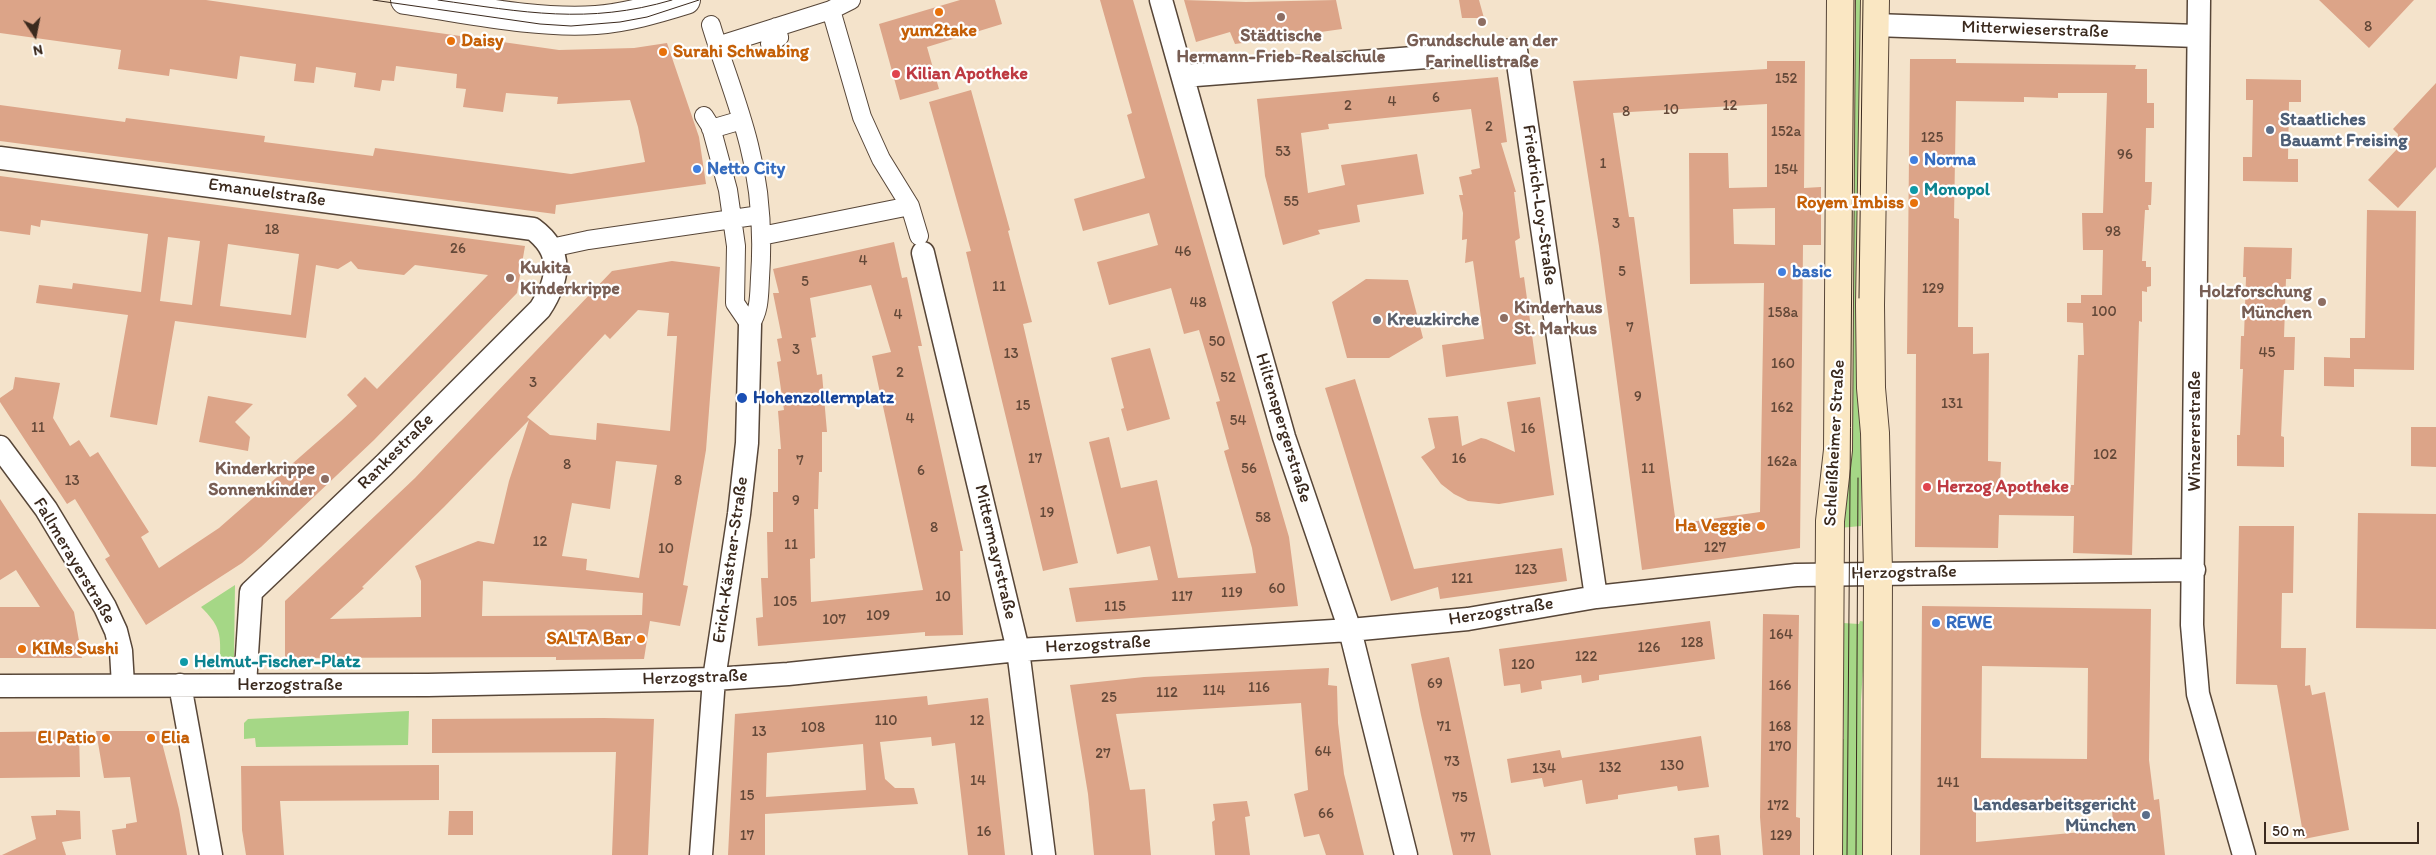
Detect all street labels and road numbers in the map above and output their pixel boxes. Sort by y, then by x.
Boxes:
street label: Mitterwieserstraße [1961,17,2109,43]
street label: Friedrich-Loy-Straße [1517,123,1561,287]
street label: Emanuelstraße [207,174,327,212]
street label: Hiltenspergerstraße [1250,351,1316,505]
street label: Schleißheimer Straße [1820,359,1850,527]
street label: Winzererstraße [2184,371,2206,491]
street label: Rankestraße [353,409,439,495]
street label: Erich-Kästner-Straße [709,475,753,645]
street label: Mittermayrstraße [969,483,1021,621]
street label: Fallmerayerstraße [28,494,120,628]
street label: Herzogstraße [1851,561,1957,585]
street label: Herzogstraße [1447,593,1555,631]
street label: Herzogstraße [1045,631,1151,659]
street label: Herzogstraße [642,665,748,691]
street label: Herzogstraße [237,674,343,696]

